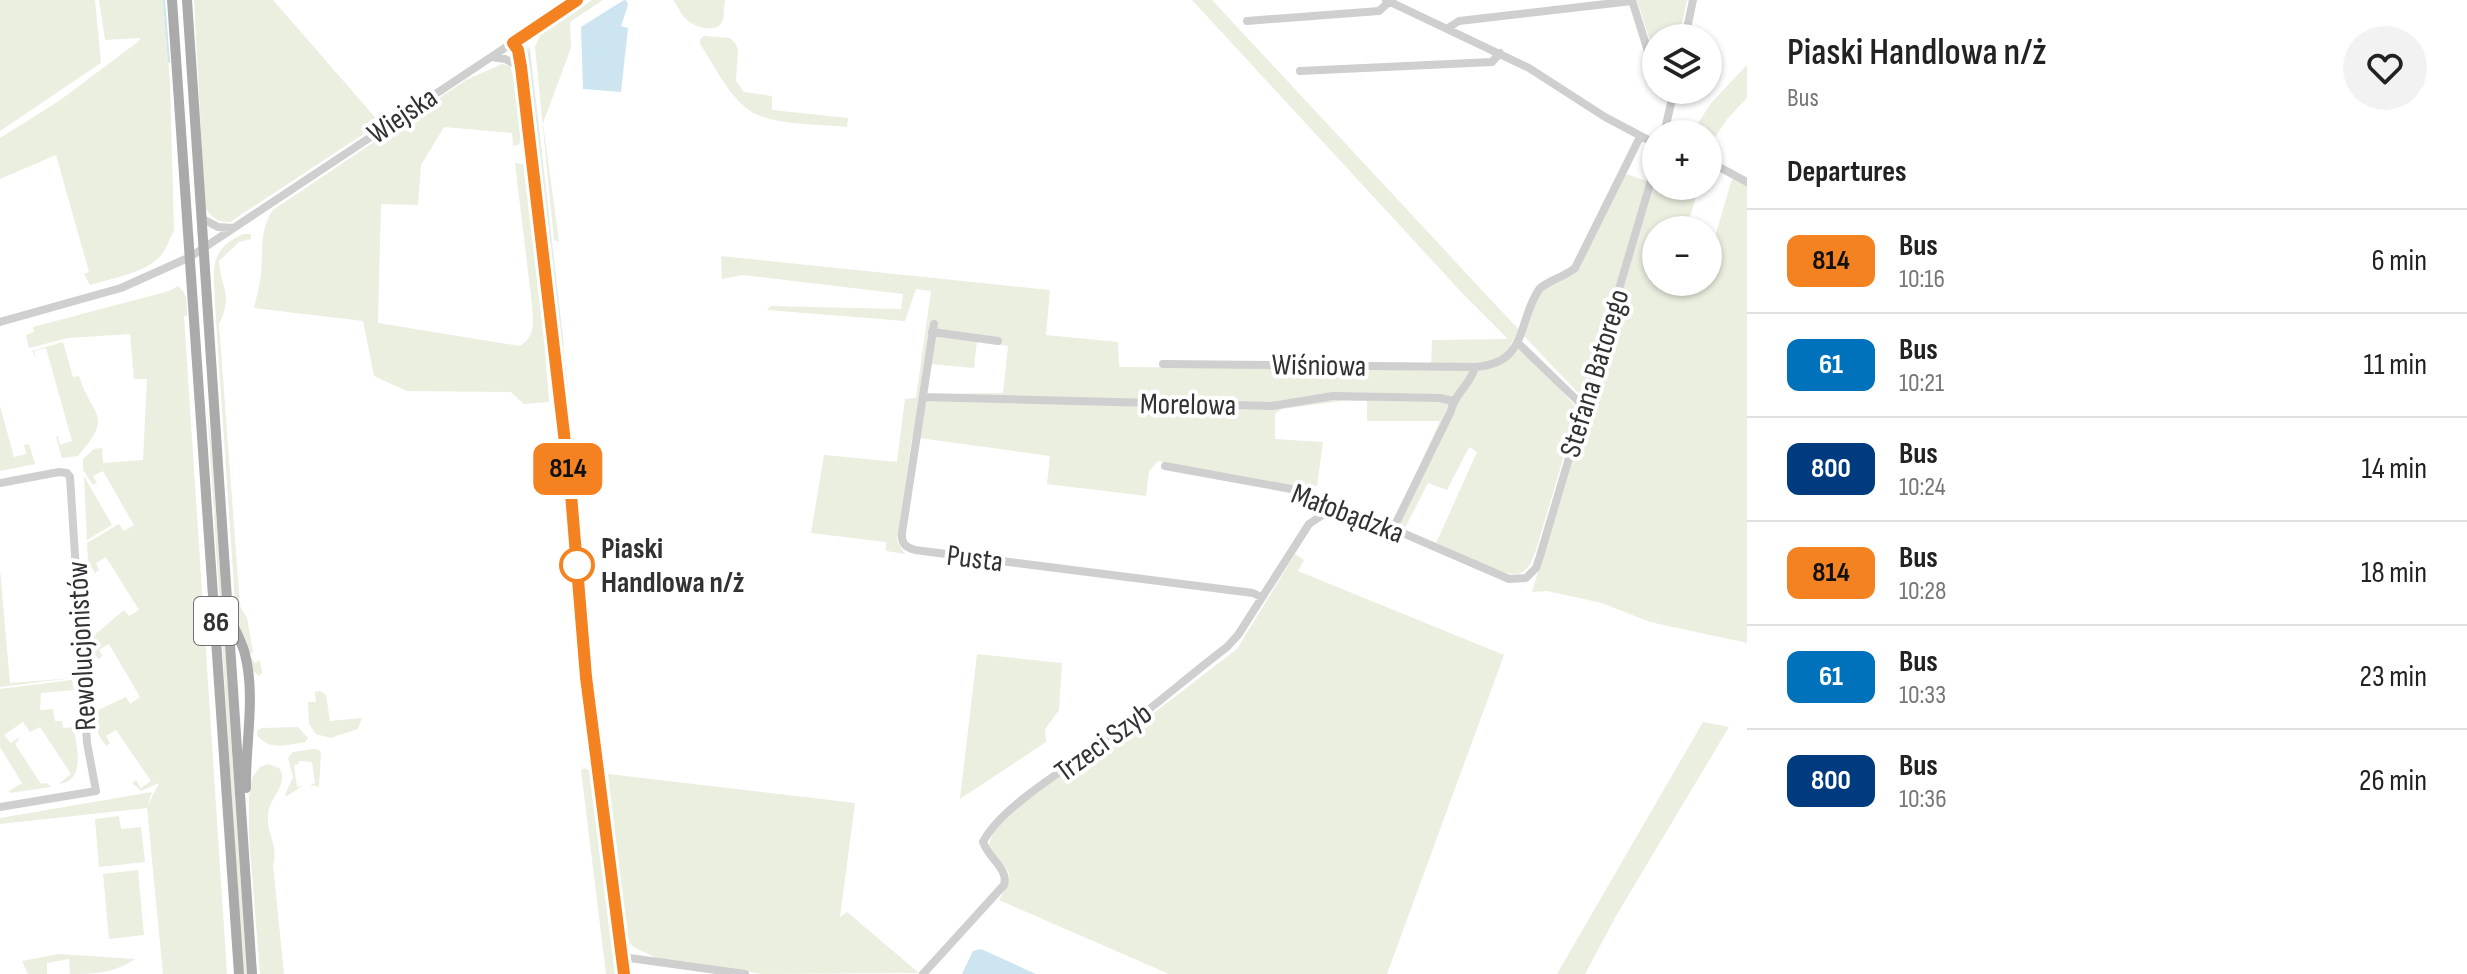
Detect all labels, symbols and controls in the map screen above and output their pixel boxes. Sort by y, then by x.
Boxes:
map controls [1642,24,1722,296]
button: layers [1642,24,1722,104]
button: heart [2343,26,2427,110]
text: Piaski Handlowa n/ż [1787,30,2047,75]
street label: Wiejska [361,80,444,152]
text: Bus [1787,83,1819,114]
button: + [1642,120,1722,200]
text: Departures [1787,154,1907,190]
button: − [1642,216,1722,296]
text: Bus [1899,228,1938,264]
text: 6 min [2371,243,2427,279]
text: 814 [1812,244,1850,277]
text: 10:16 [1899,264,1945,295]
street label: Stefana Batorego [1552,285,1638,462]
text: Bus [1899,332,1938,368]
street label: Wiśniowa [1271,347,1367,385]
text: 11 min [2364,347,2427,383]
text: 61 [1819,348,1843,381]
text: 10:21 [1899,368,1944,399]
street label: Morelowa [1139,386,1236,424]
text: Bus [1899,436,1938,472]
line badge: 814 [522,443,614,495]
text: 14 min [2362,451,2427,487]
text: 814 [549,452,587,485]
text: 800 [1811,452,1851,485]
text: 10:24 [1899,472,1946,503]
street label: Małobądzka [1286,476,1409,552]
place label: Piaski Handlowa n/ż [601,531,745,601]
street label: Pusta [945,538,1005,580]
text: Bus [1899,540,1938,576]
marker: Piaski Handlowa n/ż [560,548,594,582]
text: 18 min [2361,555,2427,591]
text: 814 [1812,556,1850,589]
street label: Rewolucjonistów [60,560,104,732]
text: 10:28 [1899,576,1946,607]
road number: 86 [194,597,238,645]
text: Bus [1899,644,1938,680]
text: 23 min [2360,659,2427,695]
text: 61 [1819,660,1843,693]
text: 10:33 [1899,680,1946,711]
street label: Trzeci Szyb [1048,696,1159,790]
text: Bus [1899,748,1938,784]
text: 26 min [2359,763,2427,799]
text: 800 [1811,764,1851,797]
text: 10:36 [1899,784,1947,815]

